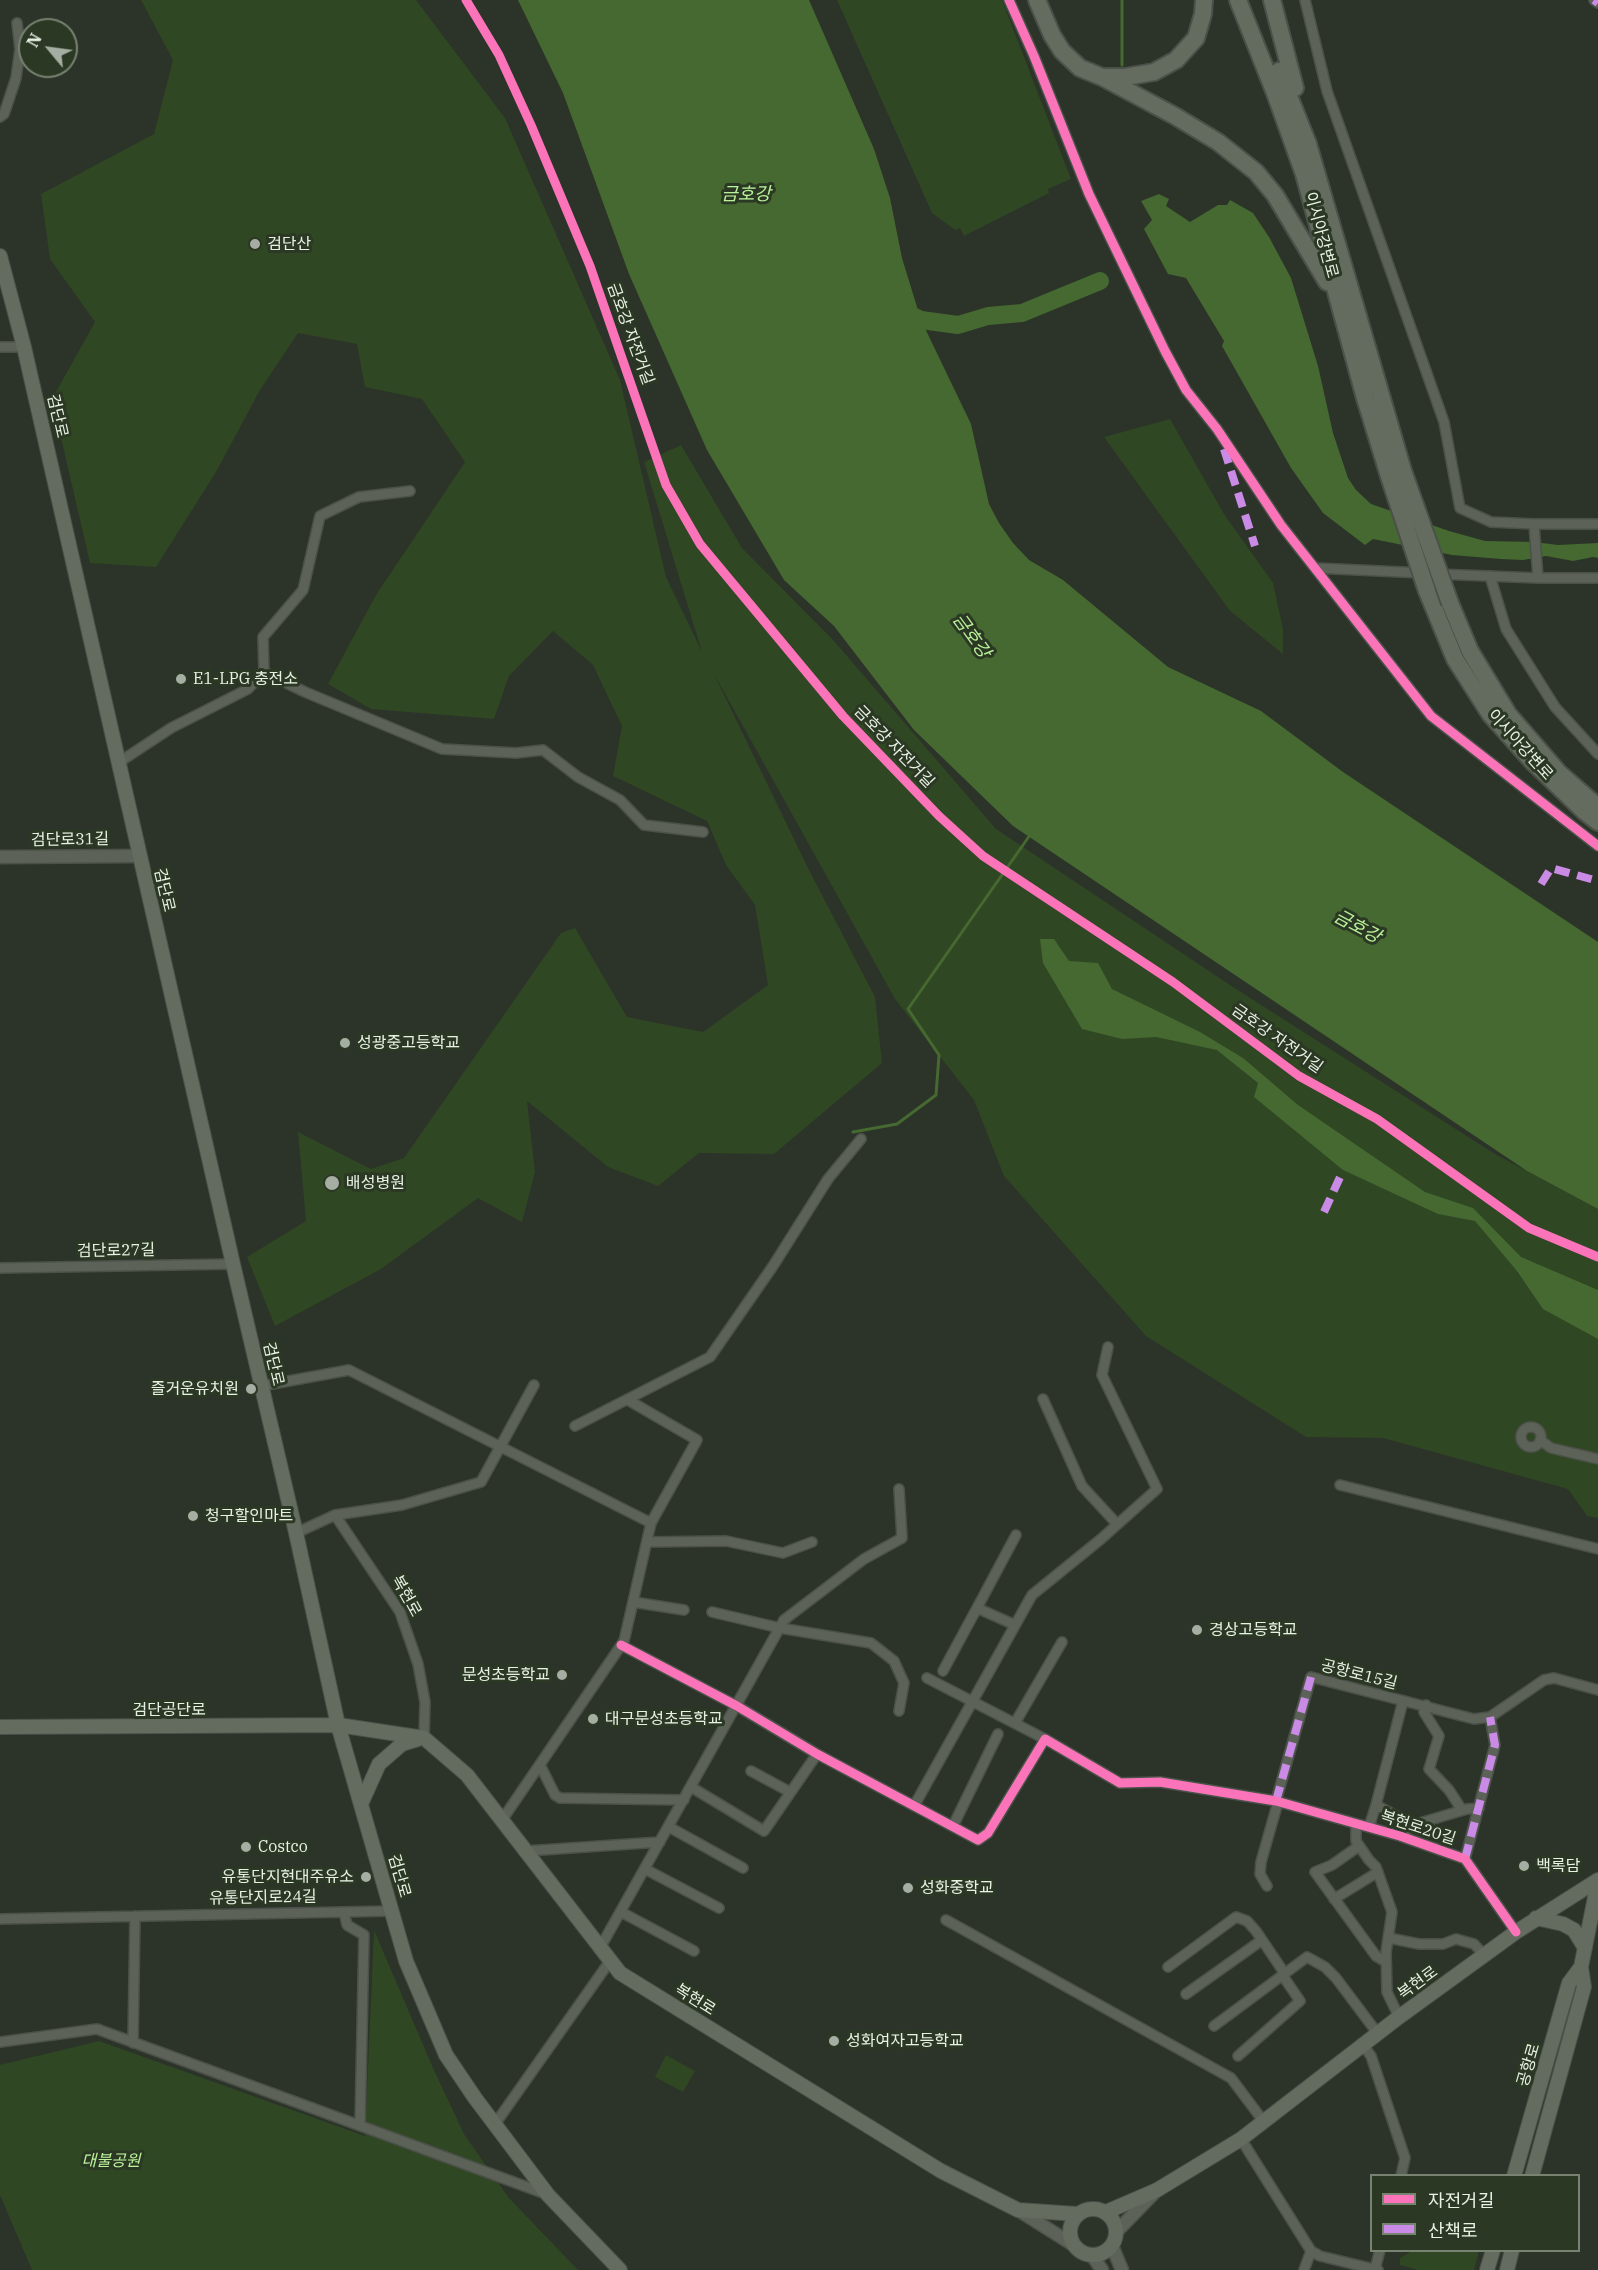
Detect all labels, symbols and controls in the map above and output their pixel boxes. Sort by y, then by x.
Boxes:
north arrow [18,18,78,78]
text: N [22,30,46,51]
water label: 금호강 [721,184,771,206]
street label: 이시아강변로 [1300,190,1342,280]
place label: 검단산 [267,234,311,254]
marker: 검단산 [248,237,262,251]
street label: 금호강 자전거길 [603,281,657,387]
street label: 검단로 [43,392,71,440]
water label: 금호강 [948,610,994,662]
place label: E1-LPG 충전소 [193,669,298,689]
marker: E1-LPG 충전소 [174,672,188,686]
street label: 금호강 자전거길 [850,702,938,792]
street label: 이시아강변로 [1483,706,1557,784]
street label: 검단로31길 [31,830,109,850]
street label: 검단로 [150,866,178,914]
water label: 금호강 [1330,906,1384,948]
street label: 금호강 자전거길 [1228,1001,1326,1077]
place label: 성광중고등학교 [357,1033,460,1053]
marker: 성광중고등학교 [338,1036,352,1050]
place label: 배성병원 [346,1173,405,1193]
marker: 배성병원 [323,1174,341,1192]
street label: 검단로27길 [77,1241,155,1261]
street label: 검단로 [259,1340,287,1388]
place label: 즐거운유치원 [151,1379,239,1399]
marker: 즐거운유치원 [244,1382,258,1396]
place label: 청구할인마트 [205,1506,293,1526]
marker: 청구할인마트 [186,1509,200,1523]
street label: 복현로 [387,1572,425,1620]
place label: 경상고등학교 [1209,1620,1297,1640]
marker: 경상고등학교 [1190,1623,1204,1637]
street label: 공항로15길 [1319,1656,1399,1694]
place label: 문성초등학교 [462,1665,550,1685]
marker: 문성초등학교 [555,1668,569,1682]
street label: 검단공단로 [132,1700,206,1720]
place label: 대구문성초등학교 [605,1709,723,1729]
marker: 대구문성초등학교 [586,1712,600,1726]
street label: 복현로20길 [1378,1807,1458,1849]
place label: Costco [258,1837,308,1857]
marker: Costco [239,1840,253,1854]
street label: 검단로 [384,1852,414,1900]
place label: 백록담 [1536,1856,1580,1876]
marker: 백록담 [1517,1859,1531,1873]
place label: 유통단지현대주유소 [222,1867,354,1887]
marker: 유통단지현대주유소 [359,1870,373,1884]
place label: 성화중학교 [920,1878,994,1898]
marker: 성화중학교 [901,1881,915,1895]
street label: 유통단지로24길 [209,1887,317,1909]
street label: 복현로 [1394,1962,1442,2004]
street label: 복현로 [671,1980,719,2020]
place label: 성화여자고등학교 [846,2031,964,2051]
marker: 성화여자고등학교 [827,2034,841,2048]
street label: 공항로 [1514,2041,1544,2089]
park label: 대불공원 [82,2151,140,2171]
legend [1370,2174,1580,2252]
text: 자전거길 [1428,2189,1494,2212]
text: 산책로 [1428,2219,1478,2242]

